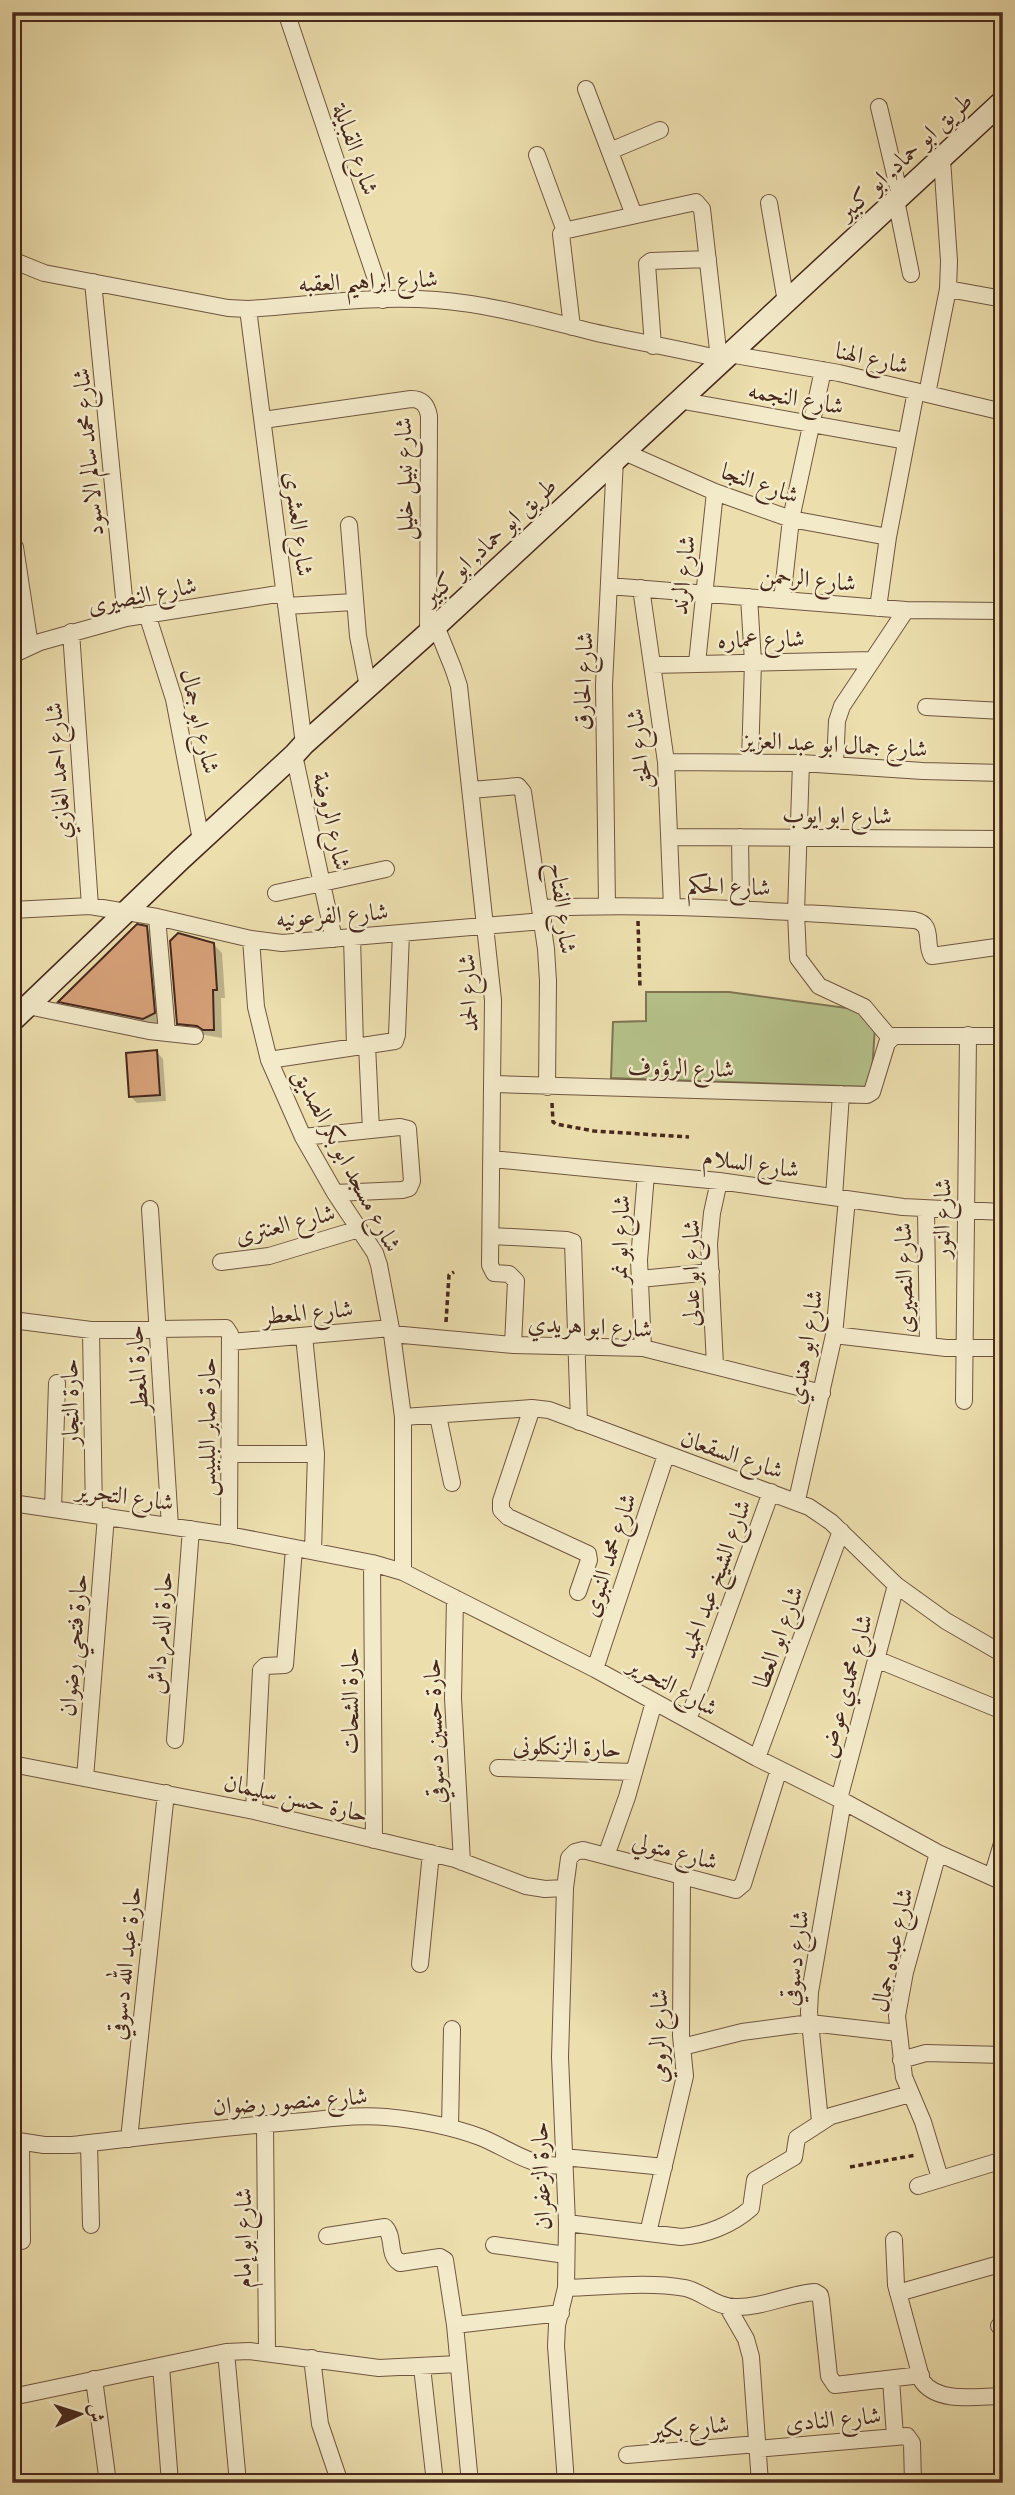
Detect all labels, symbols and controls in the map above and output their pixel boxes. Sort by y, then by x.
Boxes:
street label: طريق ابو حماد, ابو كبير [830,86,980,229]
street label: شارع القبايلة [321,98,385,201]
street label: شارع ابراهيم العقبه [298,265,439,307]
street label: شارع الهنا [831,336,911,386]
street label: شارع محمد سالم الاسود [67,366,116,537]
street label: شارع النجمه [745,376,846,426]
street label: شارع نبيل خليل [389,417,425,541]
street label: شارع النجا [716,457,802,515]
street label: شارع العشرى [273,470,319,579]
street label: طريق ابو حماد, ابو كبير [414,471,564,614]
street label: شارع الرند [665,534,707,617]
street label: شارع الرحمن [758,561,857,603]
street label: شارع النصيرى [85,571,200,625]
street label: شارع عماره [717,624,805,660]
street label: شارع الحارق [567,631,605,731]
street label: شارع ابو جمال [168,666,226,778]
street label: شارع احمد الغازي [39,701,83,840]
street label: شارع الحق [620,706,664,791]
street label: شارع جمال ابو عبد العزيز [738,725,928,769]
street label: شارع الروضة [301,769,357,874]
street label: شارع ابو ايوب [782,800,892,836]
street label: شارع الفتاح [537,860,583,956]
street label: شارع الحكم [686,871,771,909]
street label: شارع الفرعونيه [275,897,390,939]
street label: شارع الحمد [452,953,490,1033]
street label: شارع الرؤوف [627,1053,735,1089]
street label: شارع مسجد ابو بكر الصديق [281,1063,407,1260]
street label: شارع السلام [700,1142,801,1191]
street label: شارع النور [927,1178,963,1260]
street label: شارع ابو نمر [604,1194,642,1287]
street label: شارع العنترى [232,1198,339,1256]
street label: شارع ابو عدلى [677,1219,711,1327]
street label: شارع النصيرى [889,1222,925,1334]
street label: شارع ابو هندي [781,1287,835,1408]
street label: شارع المعطر [259,1294,355,1336]
street label: شارع ابو هريدي [527,1309,653,1349]
street label: حارة المعطر [120,1324,156,1417]
street label: حارة صابر البلبيس [193,1357,223,1497]
street label: حارة النجار [55,1358,87,1448]
street label: شارع السقعان [675,1423,787,1490]
street label: شارع التحرير [71,1475,176,1523]
street label: شارع محمد النبوى [576,1490,648,1622]
street label: شارع الشيخ عبد الحميد [673,1496,763,1665]
street label: حارة الدمرداش [142,1571,181,1696]
street label: حارة فتحي رضوان [53,1572,102,1718]
street label: شارع ابو العطا [747,1582,815,1694]
street label: شارع محمدي عوض [813,1611,884,1762]
street label: حارة الشحات [336,1648,366,1755]
street label: شارع التحرير [618,1649,723,1727]
street label: حارة حسين دسوقي [417,1657,456,1804]
street label: حارة الزنكلونى [512,1731,622,1765]
street label: حارة حسن سليمان [221,1768,371,1830]
street label: شارع متولي [628,1826,721,1882]
street label: حارة عبد الله دسوقي [98,1884,152,2042]
street label: شارع عبده جمال [865,1885,925,2016]
street label: شارع دسوقي [775,1908,821,2008]
street label: شارع الرومي [645,1989,679,2083]
street label: شارع منصور رضوان [211,2082,369,2126]
street label: حارة الزعفران [525,2121,559,2231]
street label: شارع ابو إمام [229,2188,264,2288]
north arrow [46,2380,116,2450]
street label: شارع النادى [784,2401,883,2443]
text: ش [83,2403,109,2423]
street label: شارع بكير [647,2410,731,2451]

